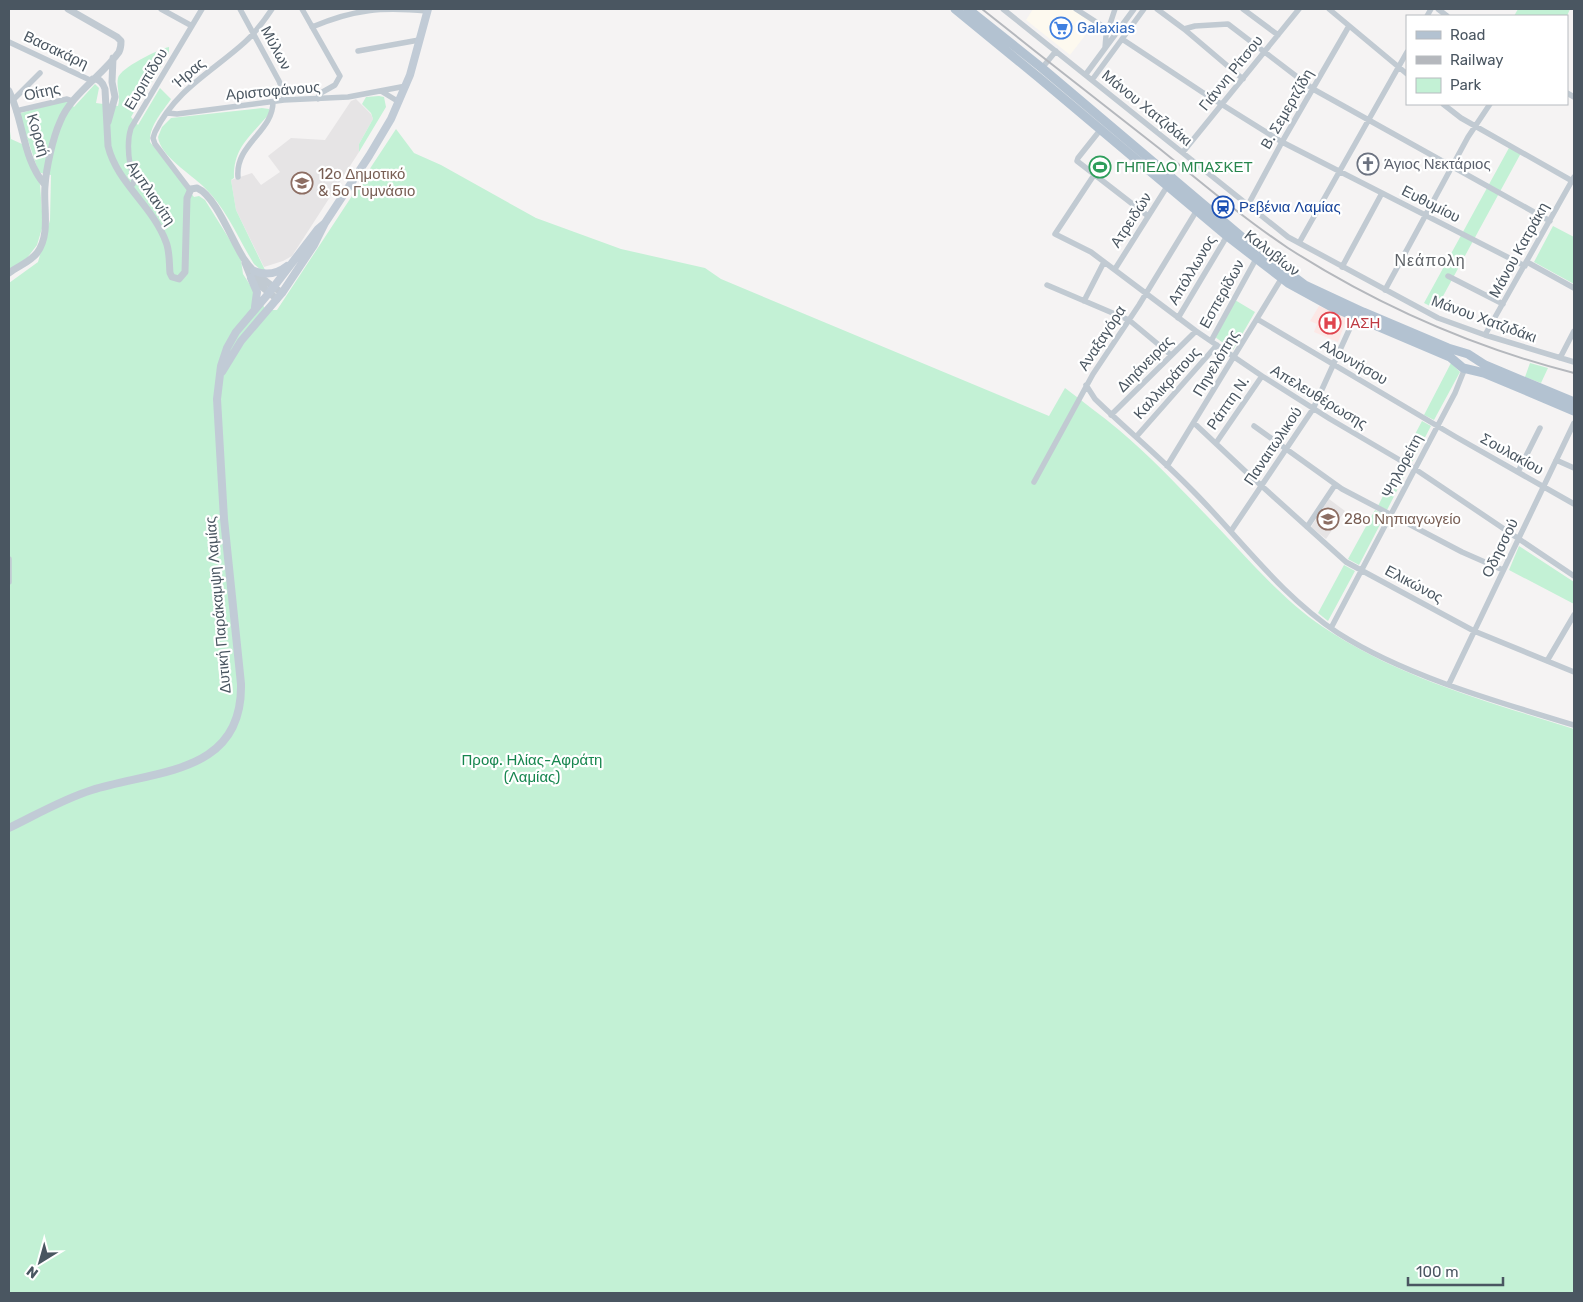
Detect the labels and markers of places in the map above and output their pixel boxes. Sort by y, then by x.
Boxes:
supermarket icon: Galaxias [1049,16,1073,40]
place label: Galaxias [1077,19,1135,37]
church icon: Άγιος Νεκτάριος [1356,152,1380,176]
sports icon: ΓΗΠΕΔΟ ΜΠΑΣΚΕΤ [1088,155,1112,179]
place label: Άγιος Νεκτάριος [1384,155,1491,173]
place label: ΓΗΠΕΔΟ ΜΠΑΣΚΕΤ [1116,158,1253,176]
place label: 12ο Δημοτικό & 5ο Γυμνάσιο [318,165,415,200]
school or university icon: 12ο Δημοτικό & 5ο Γυμνάσιο [290,171,314,195]
station icon: Ρεβένια Λαμίας [1211,195,1235,219]
place label: Ρεβένια Λαμίας [1239,198,1341,216]
hospital icon: ΙΑΣΗ [1318,311,1342,335]
place label: ΙΑΣΗ [1346,314,1380,332]
school or university icon: 28ο Νηπιαγωγείο [1316,507,1340,531]
place label: 28ο Νηπιαγωγείο [1344,510,1461,528]

